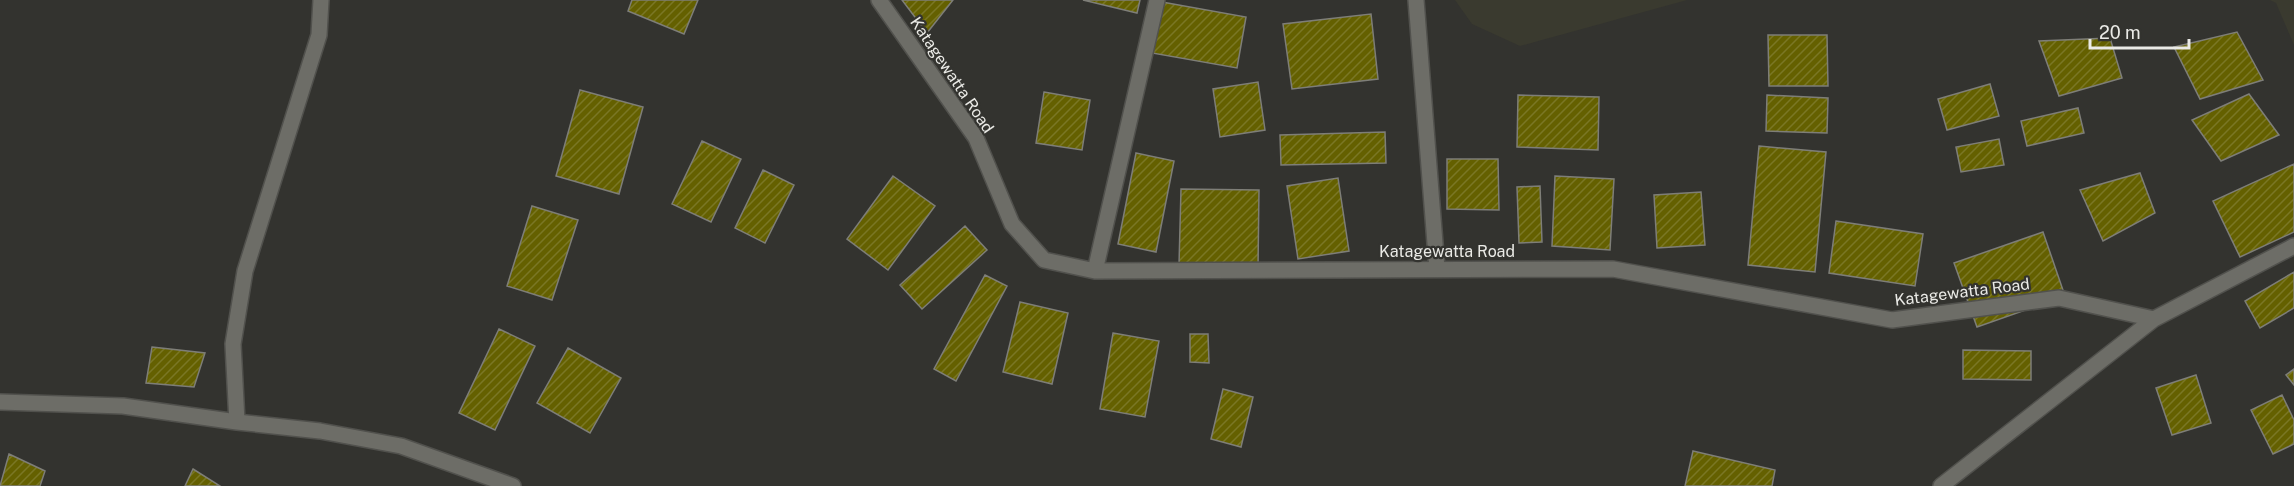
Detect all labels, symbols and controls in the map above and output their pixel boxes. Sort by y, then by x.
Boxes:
scale bar [2090,12,2189,50]
street label: Katagewatta Road [906,13,998,137]
text: 20 m [2099,22,2141,43]
street label: Katagewatta Road [1379,242,1515,261]
street label: Katagewatta Road [1893,274,2031,310]

